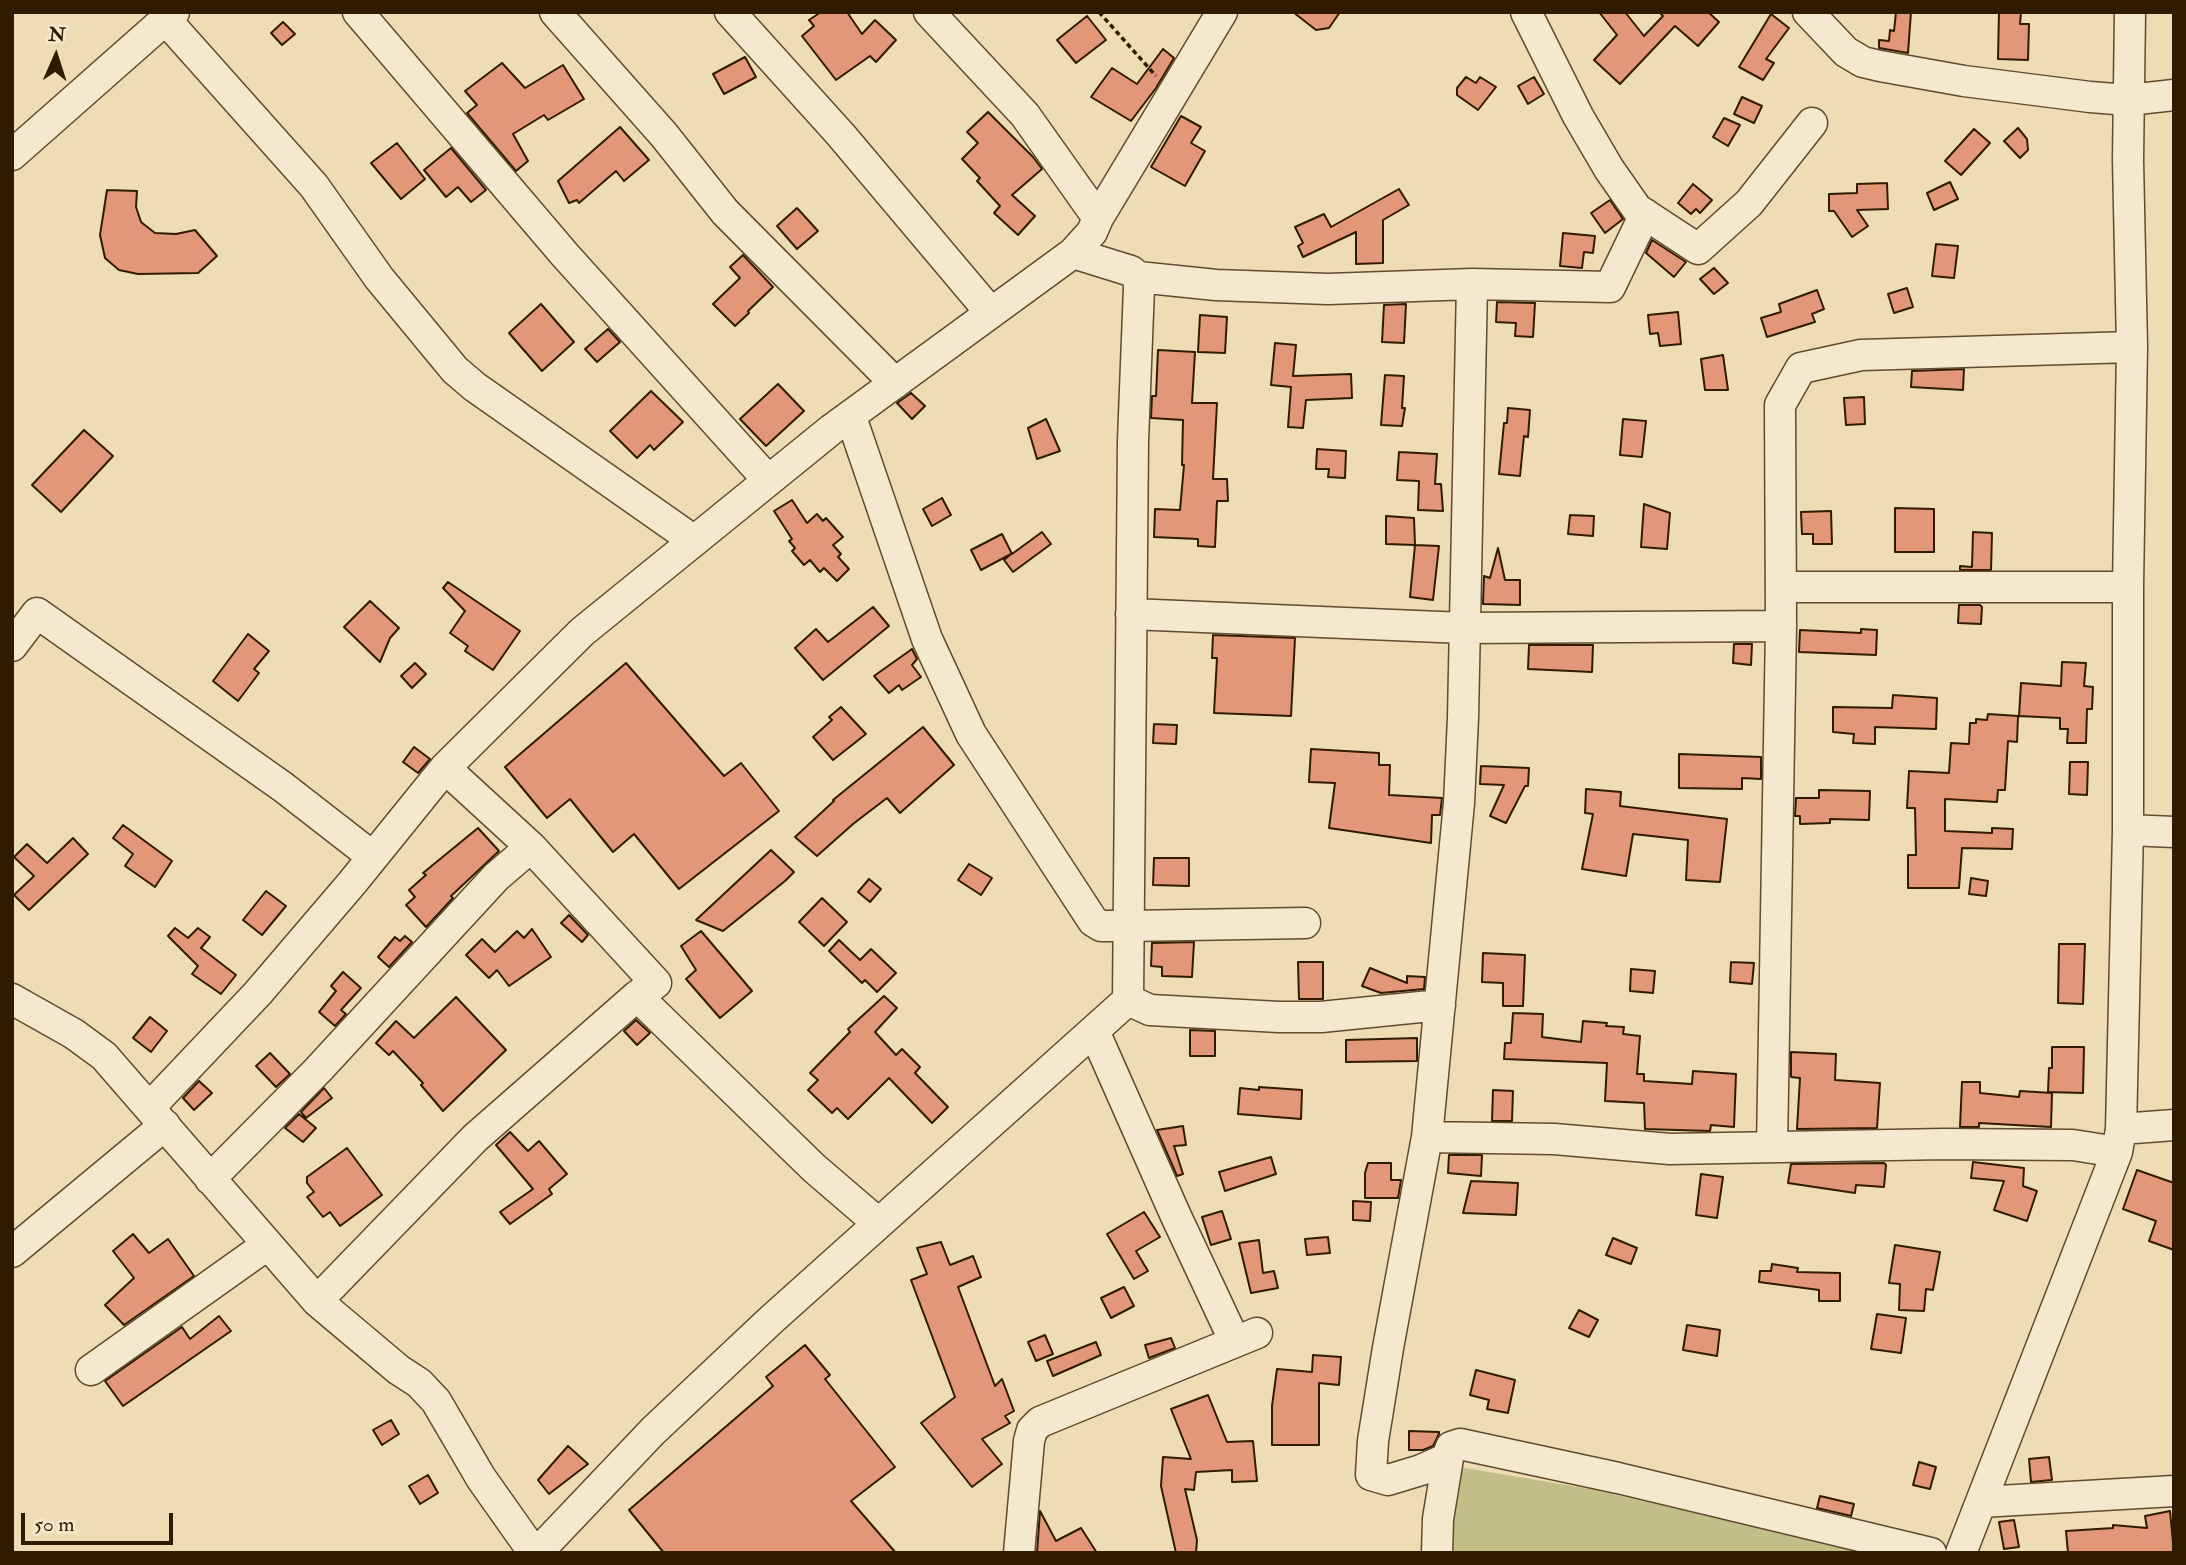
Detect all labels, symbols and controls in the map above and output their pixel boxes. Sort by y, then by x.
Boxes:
north arrow [21,21,91,91]
text: N [48,23,66,47]
scale bar [24,1498,177,1542]
text: 50 m [34,1511,75,1538]

